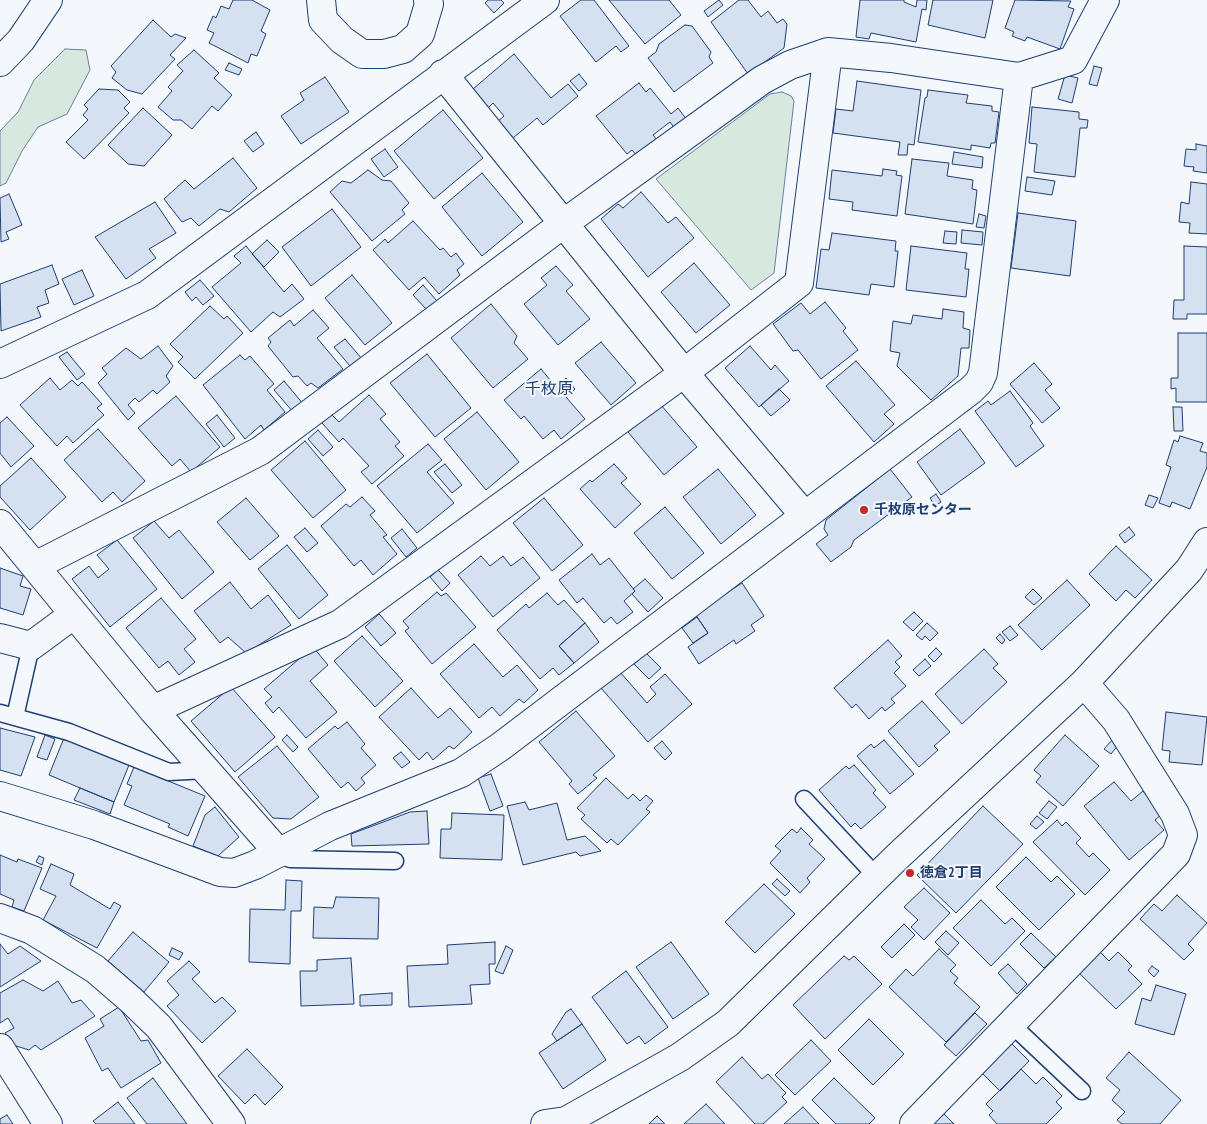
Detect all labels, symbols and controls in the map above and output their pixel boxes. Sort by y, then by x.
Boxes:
district label: 千枚原 [525,379,573,399]
place label: 千枚原センター [874,502,972,518]
marker: 千枚原センター [858,504,870,516]
place label: 徳倉2丁目 [920,865,983,881]
marker: 徳倉2丁目 [904,867,916,879]

